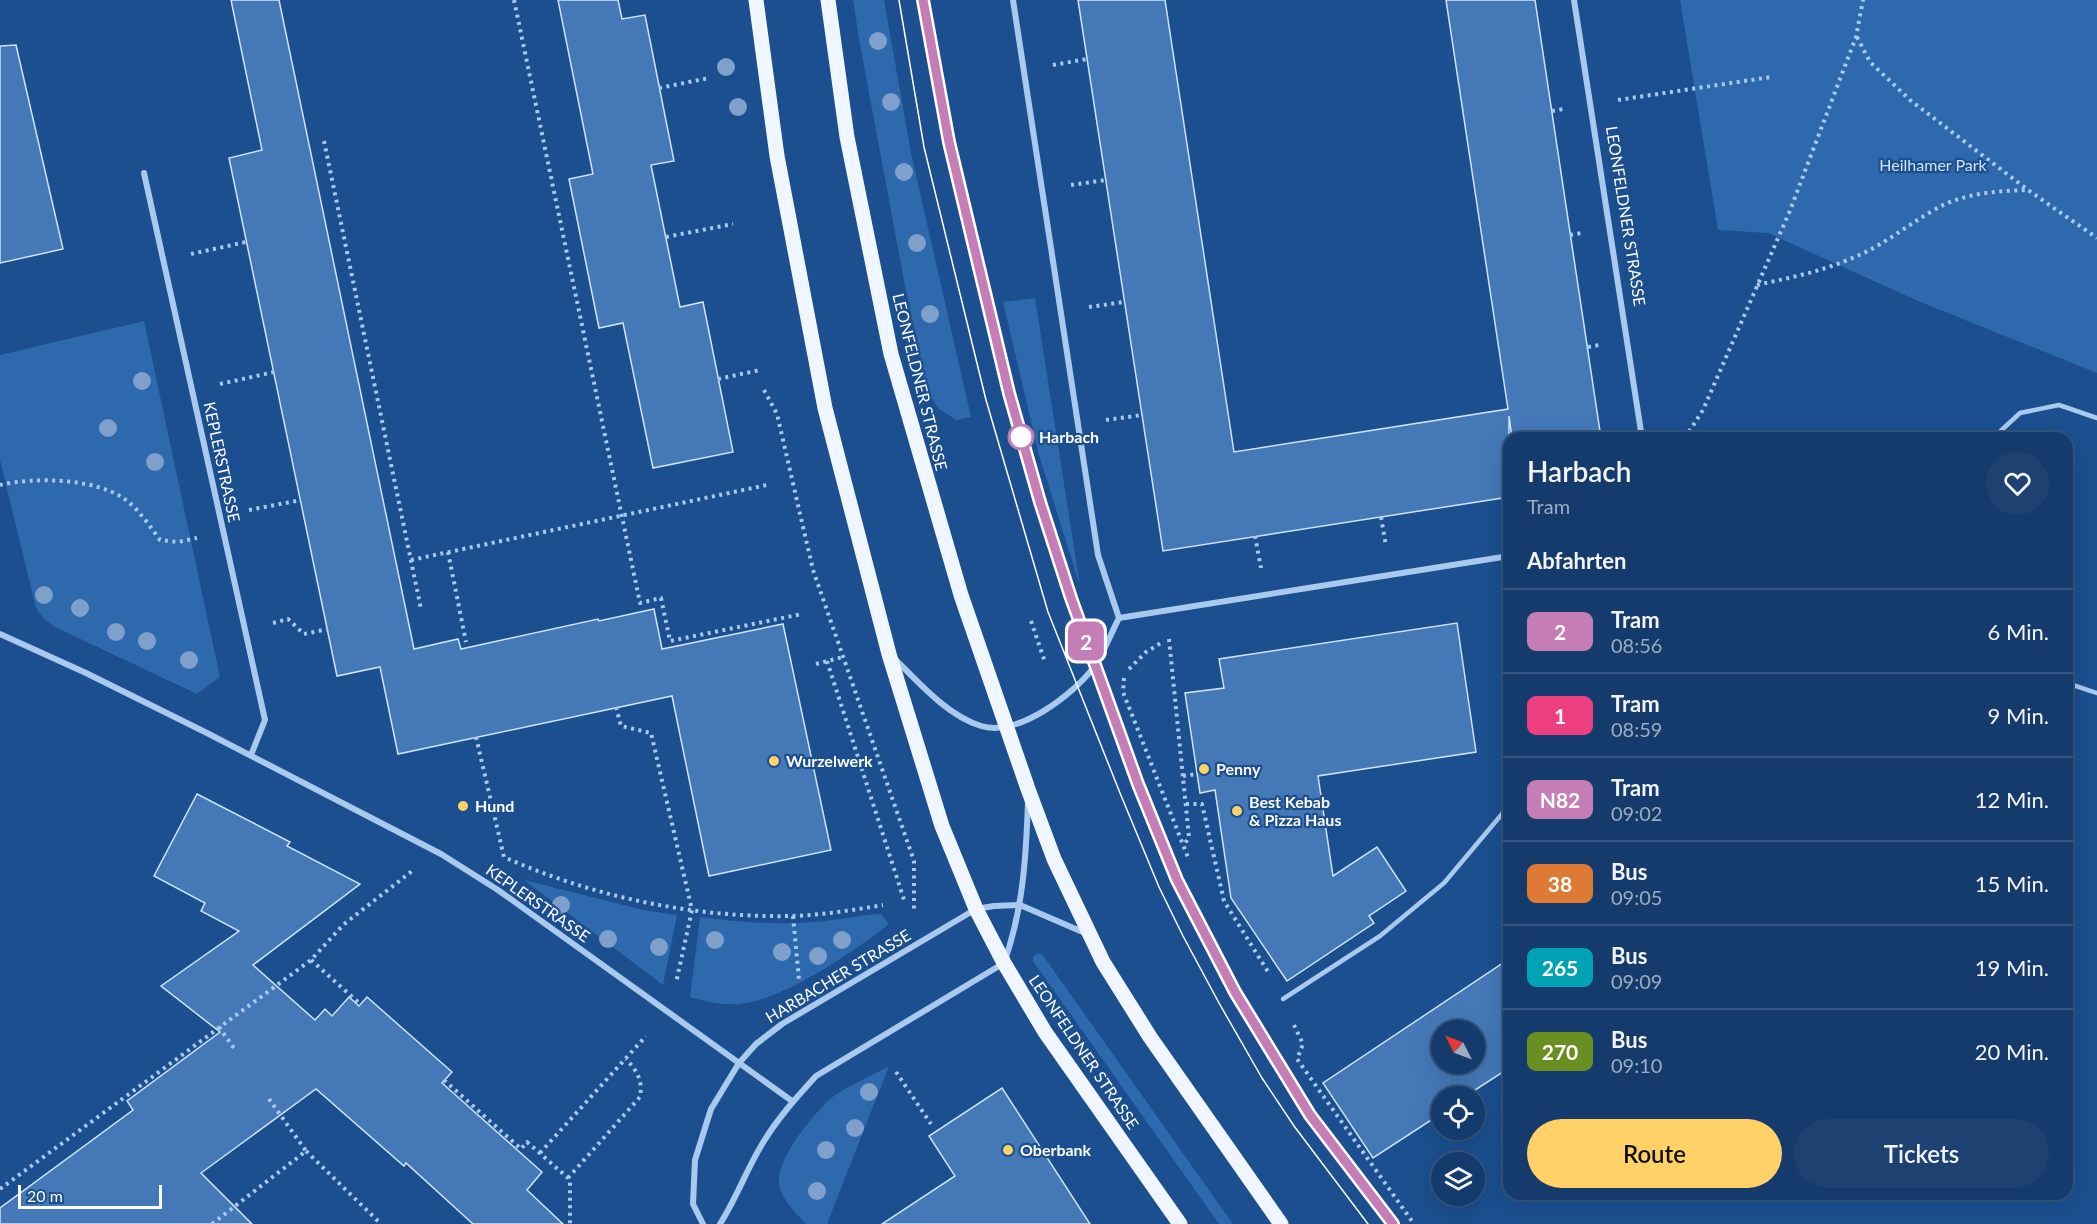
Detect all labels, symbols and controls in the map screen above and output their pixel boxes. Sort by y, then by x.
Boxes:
street label: LEONFELDNER STRASSE [1603,125,1650,307]
park label: Heilhamer Park [1879,155,1988,174]
street label: LEONFELDNER STRASSE [889,291,952,473]
street label: KEPLERSTRASSE [200,400,245,524]
marker: Harbach [1008,424,1034,450]
place label: Harbach [1039,427,1099,446]
button: heart [1986,452,2049,515]
text: Harbach [1527,454,1632,488]
text: Tram [1527,494,1570,518]
text: Abfahrten [1527,547,1626,574]
text: Tram [1611,606,1660,633]
text: 6 Min. [1988,618,2049,645]
text: 2 [1554,619,1566,644]
line badge: 2 [1066,622,1106,660]
text: 2 [1080,629,1092,654]
text: 08:56 [1611,633,1662,657]
text: Tram [1611,690,1660,717]
text: 9 Min. [1988,702,2049,729]
text: 1 [1554,703,1566,728]
text: 08:59 [1611,717,1662,741]
place label: Wurzelwerk [786,751,873,770]
marker: Wurzelwerk [767,754,781,768]
place label: Penny [1216,759,1261,778]
marker: Penny [1197,762,1211,776]
text: Tram [1611,774,1660,801]
text: 12 Min. [1975,786,2049,813]
text: N82 [1540,787,1580,812]
place label: Best Kebab & Pizza Haus [1249,792,1341,829]
place label: Hund [475,796,514,815]
marker: Hund [456,799,470,813]
text: 09:02 [1611,801,1662,825]
marker: Best Kebab & Pizza Haus [1230,804,1244,818]
text: Bus [1611,858,1647,885]
street label: KEPLERSTRASSE [483,860,594,946]
text: 15 Min. [1975,870,2049,897]
text: 38 [1548,871,1572,896]
text: 09:05 [1611,885,1662,909]
street label: HARBACHER STRASSE [762,925,914,1026]
text: Bus [1611,942,1647,969]
text: 19 Min. [1975,954,2049,981]
text: 265 [1542,955,1578,980]
text: 09:09 [1611,969,1662,993]
street label: LEONFELDNER STRASSE [1026,971,1143,1133]
north arrow [1431,1020,1485,1074]
map controls [1431,1020,1485,1206]
text: Bus [1611,1026,1647,1053]
text: 20 Min. [1975,1038,2049,1065]
text: 270 [1542,1039,1578,1064]
text: 09:10 [1611,1053,1662,1077]
button: locate [1431,1086,1485,1140]
button: Route [1527,1119,1782,1188]
button: Tickets [1794,1119,2049,1188]
place label: Oberbank [1020,1140,1092,1159]
marker: Oberbank [1001,1143,1015,1157]
button: layers [1431,1152,1485,1206]
scale bar [18,1182,162,1210]
text: 20 m [27,1186,63,1205]

